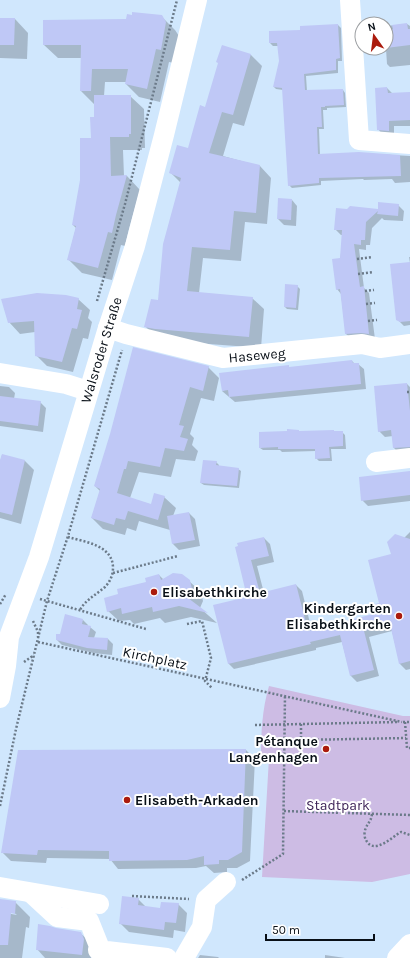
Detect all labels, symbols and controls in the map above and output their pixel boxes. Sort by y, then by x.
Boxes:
north arrow [354,16,394,56]
text: N [366,20,377,34]
street label: Walsroder Straße [77,295,126,405]
street label: Haseweg [228,345,286,366]
place label: Elisabethkirche [162,584,267,601]
marker: Elisabethkirche [149,587,159,597]
place label: Kindergarten Elisabethkirche [286,600,391,633]
marker: Kindergarten Elisabethkirche [394,611,404,621]
street label: Kirchplatz [121,643,189,674]
place label: Pétanque Langenhagen [229,733,318,766]
marker: Pétanque Langenhagen [321,744,331,754]
place label: Elisabeth-Arkaden [135,792,259,809]
marker: Elisabeth-Arkaden [122,795,132,805]
park label: Stadtpark [306,797,370,814]
scale bar [266,916,374,942]
text: 50 m [272,923,300,937]

